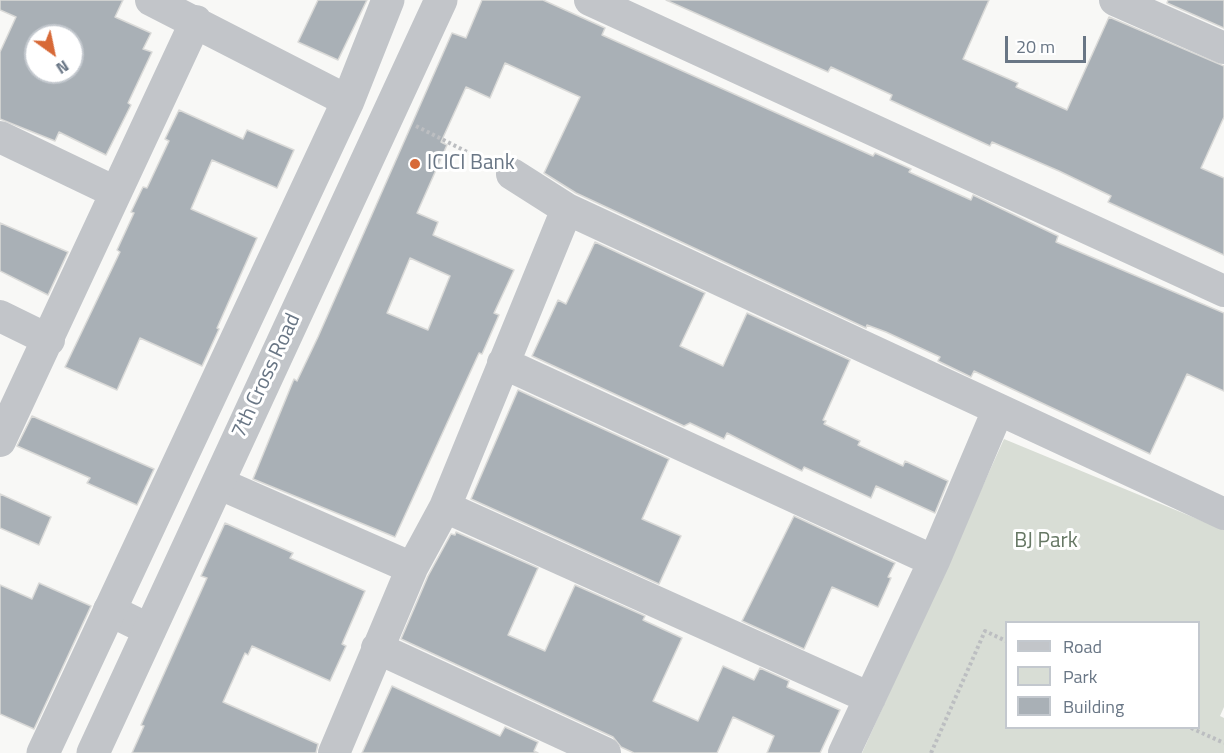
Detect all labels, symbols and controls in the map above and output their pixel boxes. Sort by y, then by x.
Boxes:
north arrow [24,24,84,84]
scale bar [1008,24,1089,62]
text: 20 m [1016,33,1055,60]
text: N [52,54,74,81]
place label: ICICI Bank [427,151,515,177]
marker: ICICI Bank [408,157,422,171]
street label: 7th Cross Road [227,310,307,442]
park label: BJ Park [1014,529,1078,555]
legend [1005,621,1200,729]
text: Road [1063,633,1102,660]
text: Park [1063,663,1097,690]
text: Building [1063,693,1124,720]

